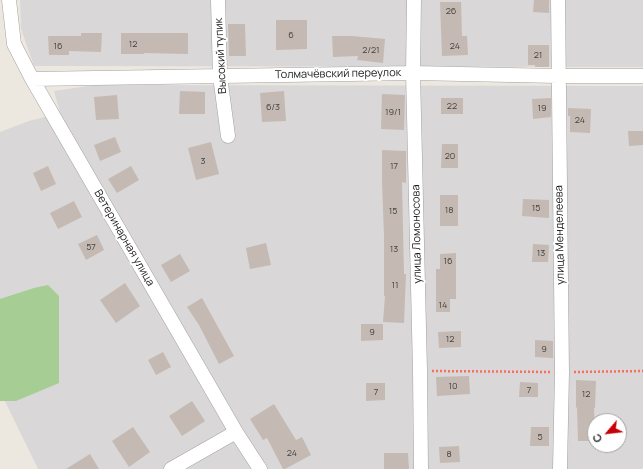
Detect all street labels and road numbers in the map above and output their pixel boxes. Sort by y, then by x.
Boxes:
street label: Высокий тупик [212,18,230,94]
street label: Толмачёвский переулок [275,66,401,82]
street label: улица Ломоносова [410,184,424,284]
street label: улица Менделеева [553,185,567,285]
street label: Ветеринарная улица [91,188,157,288]

